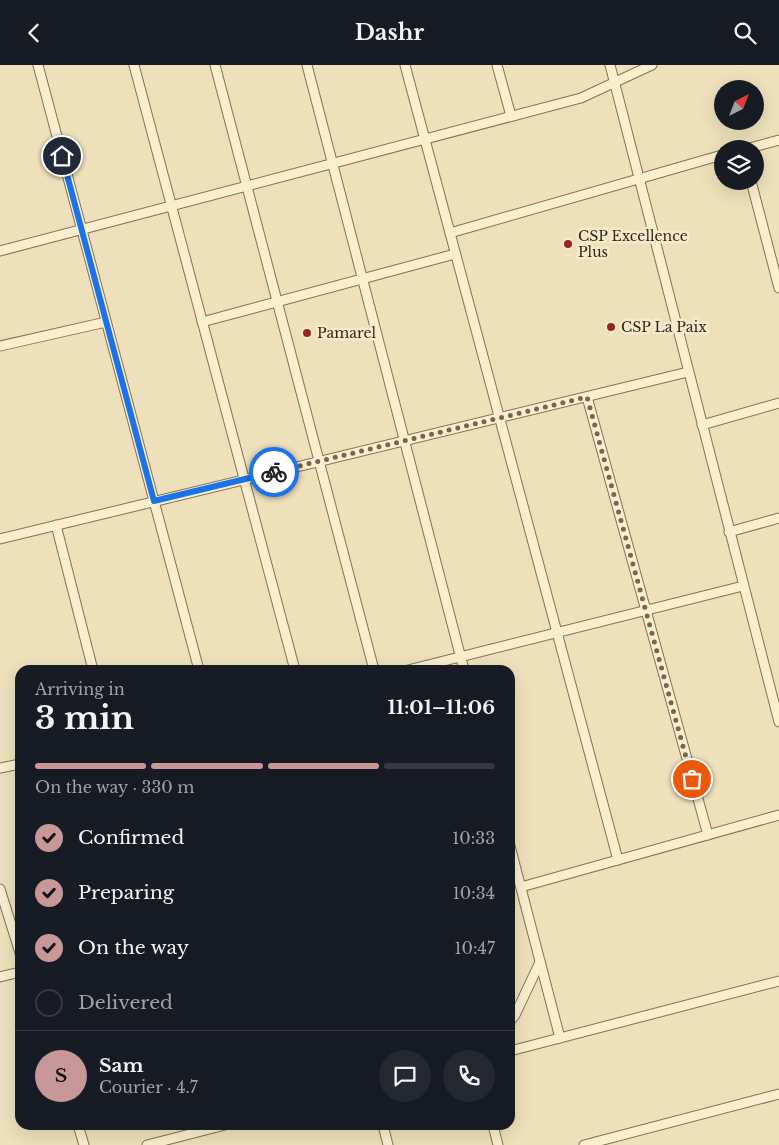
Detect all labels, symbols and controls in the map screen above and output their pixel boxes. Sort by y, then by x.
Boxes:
icon: back [20,19,48,47]
text: Dashr [355,19,424,46]
icon: search [731,19,759,47]
north arrow [714,80,764,130]
map controls [714,80,764,190]
pin [41,135,83,177]
button: layers [714,140,764,190]
icon: home [48,142,76,170]
place label: CSP Excellence Plus [578,227,688,261]
marker: CSP Excellence Plus [562,238,574,250]
place label: CSP La Paix [621,318,707,336]
marker: CSP La Paix [605,321,617,333]
place label: Pamarel [317,324,377,342]
marker: Pamarel [301,327,313,339]
courier [249,447,299,497]
icon: bike [260,458,288,486]
text: Arriving in [35,679,125,699]
text: 11:01–11:06 [387,696,495,719]
text: 3 min [35,698,134,738]
pin [671,758,713,800]
icon: bag [678,765,706,793]
text: On the way · 330 m [35,777,195,797]
icon: check [35,824,63,852]
text: Confirmed [78,826,184,849]
text: 10:33 [452,828,495,848]
icon: check [35,879,63,907]
text: Preparing [78,881,174,904]
text: 10:34 [453,883,495,903]
icon: check [35,934,63,962]
text: On the way [78,936,189,959]
text: 10:47 [454,938,495,958]
text: Delivered [78,991,173,1014]
button: chat [379,1050,431,1102]
button: phone [443,1050,495,1102]
text: Sam [99,1054,144,1077]
text: S [55,1064,67,1087]
text: Courier · 4.7 [99,1077,198,1097]

